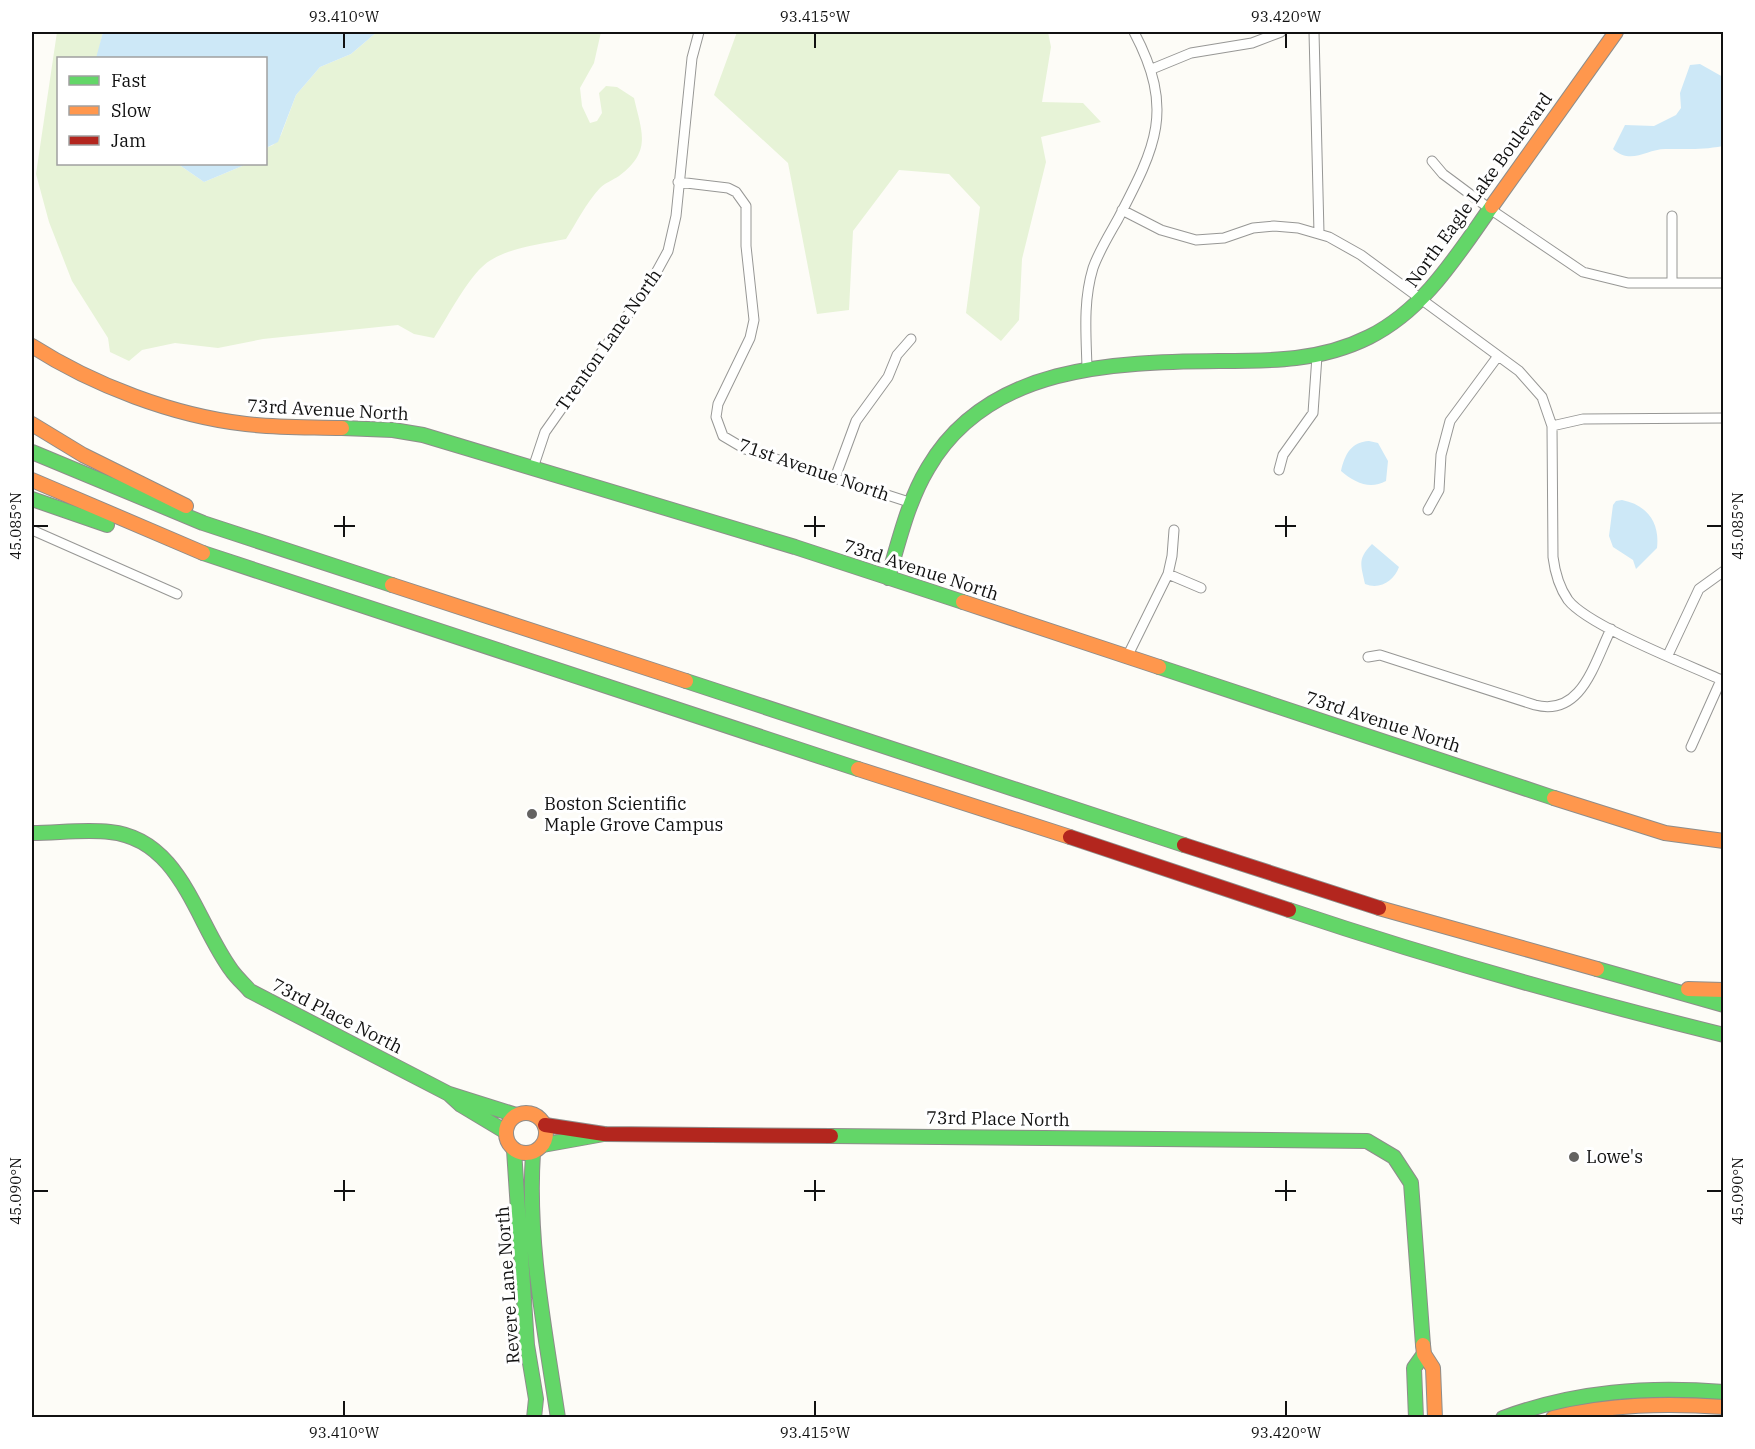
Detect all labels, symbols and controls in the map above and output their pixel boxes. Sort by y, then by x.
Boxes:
text: 93.410°W [309,7,380,26]
text: 93.415°W [780,7,851,26]
text: 93.420°W [1251,7,1322,26]
legend [57,57,267,165]
text: Fast [111,69,146,92]
street label: North Eagle Lake Boulevard [1400,88,1557,292]
text: Slow [111,99,151,122]
text: Jam [111,129,146,152]
street label: Trenton Lane North [551,264,666,415]
street label: 73rd Avenue North [247,394,409,425]
street label: 71st Avenue North [736,433,893,506]
text: 45.085°N [6,492,25,560]
text: 45.085°N [1728,492,1747,560]
street label: 73rd Avenue North [841,534,1002,605]
street label: 73rd Avenue North [1303,686,1464,757]
place label: Boston Scientific Maple Grove Campus [544,792,723,836]
marker: Boston Scientific Maple Grove Campus [525,807,539,821]
street label: 73rd Place North [268,973,407,1058]
street label: 73rd Place North [926,1106,1070,1131]
place label: Lowe's [1586,1145,1643,1168]
marker: Lowe's [1567,1150,1581,1164]
text: 45.090°N [6,1157,25,1225]
text: 45.090°N [1728,1157,1747,1225]
street label: Revere Lane North [491,1205,524,1365]
text: 93.410°W [309,1423,380,1442]
text: 93.415°W [780,1423,851,1442]
text: 93.420°W [1251,1423,1322,1442]

